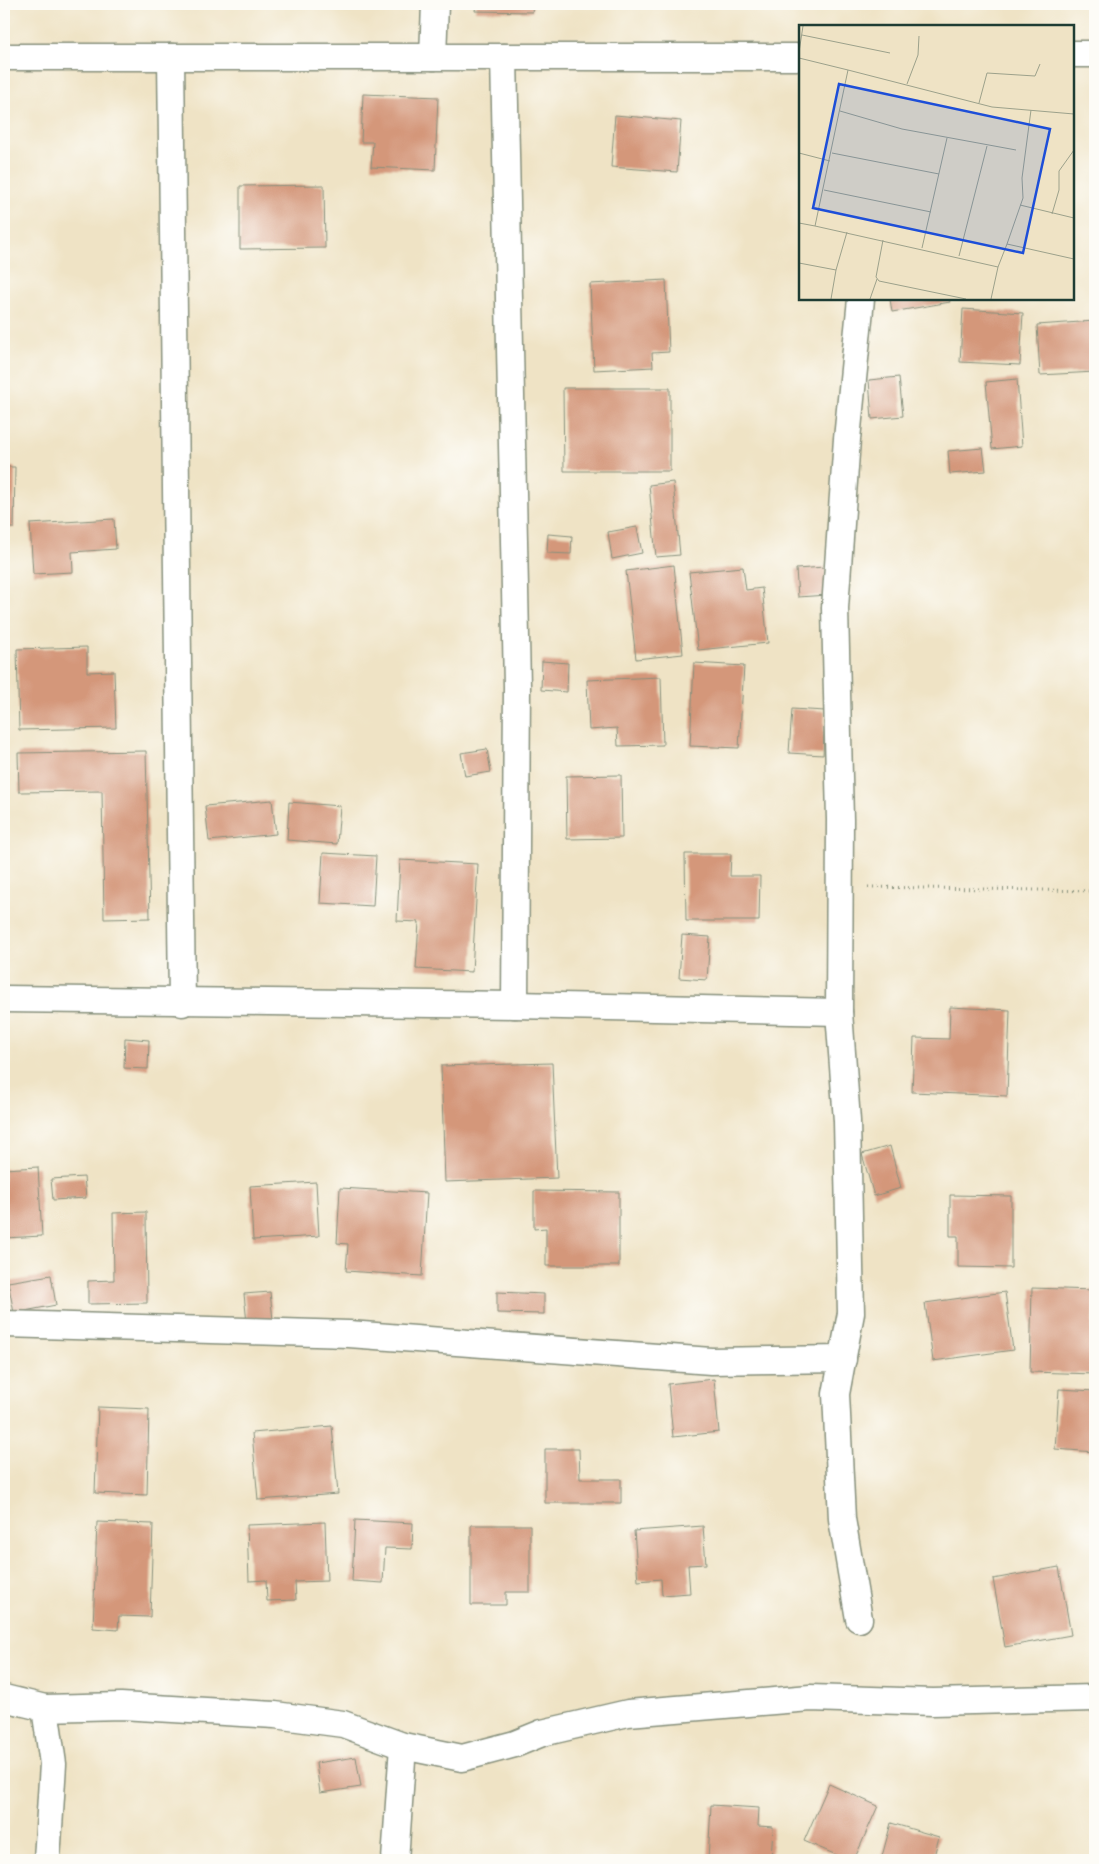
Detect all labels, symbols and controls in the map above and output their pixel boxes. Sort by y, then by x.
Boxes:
inset map [799,25,1074,300]

